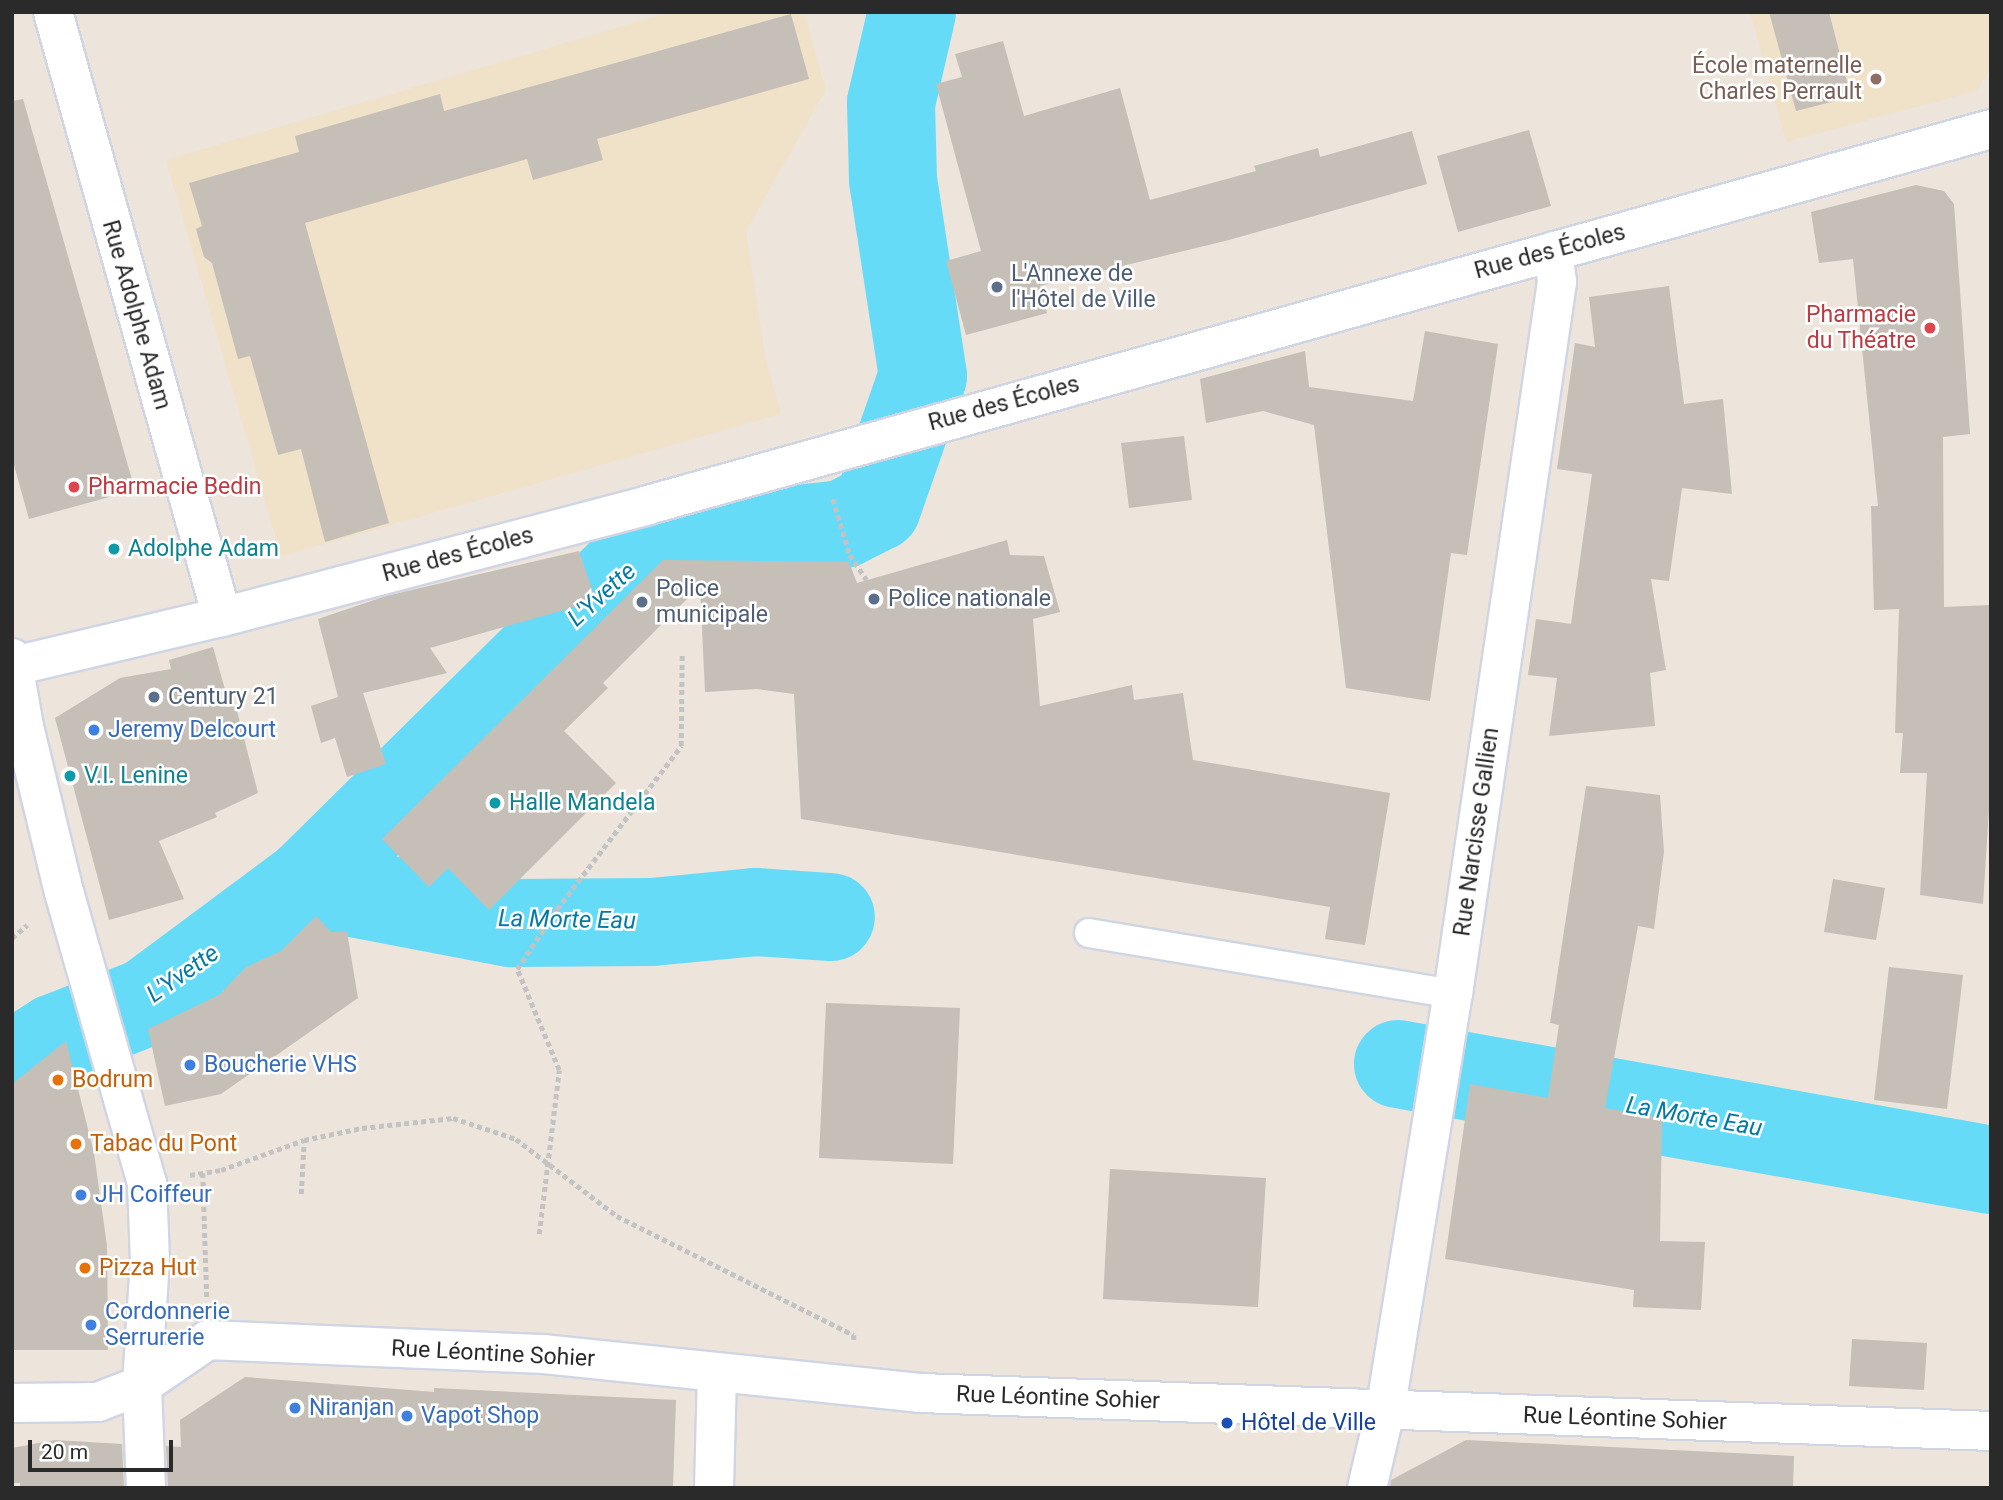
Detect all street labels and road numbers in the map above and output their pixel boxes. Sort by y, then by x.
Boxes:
street label: Rue Adolphe Adam [96,217,176,413]
street label: Rue des Écoles [1471,219,1629,285]
street label: Rue des Écoles [925,371,1083,437]
street label: Rue des Écoles [379,522,537,588]
street label: Rue Narcisse Gallien [1449,726,1505,938]
street label: Rue Léontine Sohier [390,1335,596,1373]
street label: Rue Léontine Sohier [956,1381,1160,1415]
street label: Rue Léontine Sohier [1523,1402,1727,1436]

